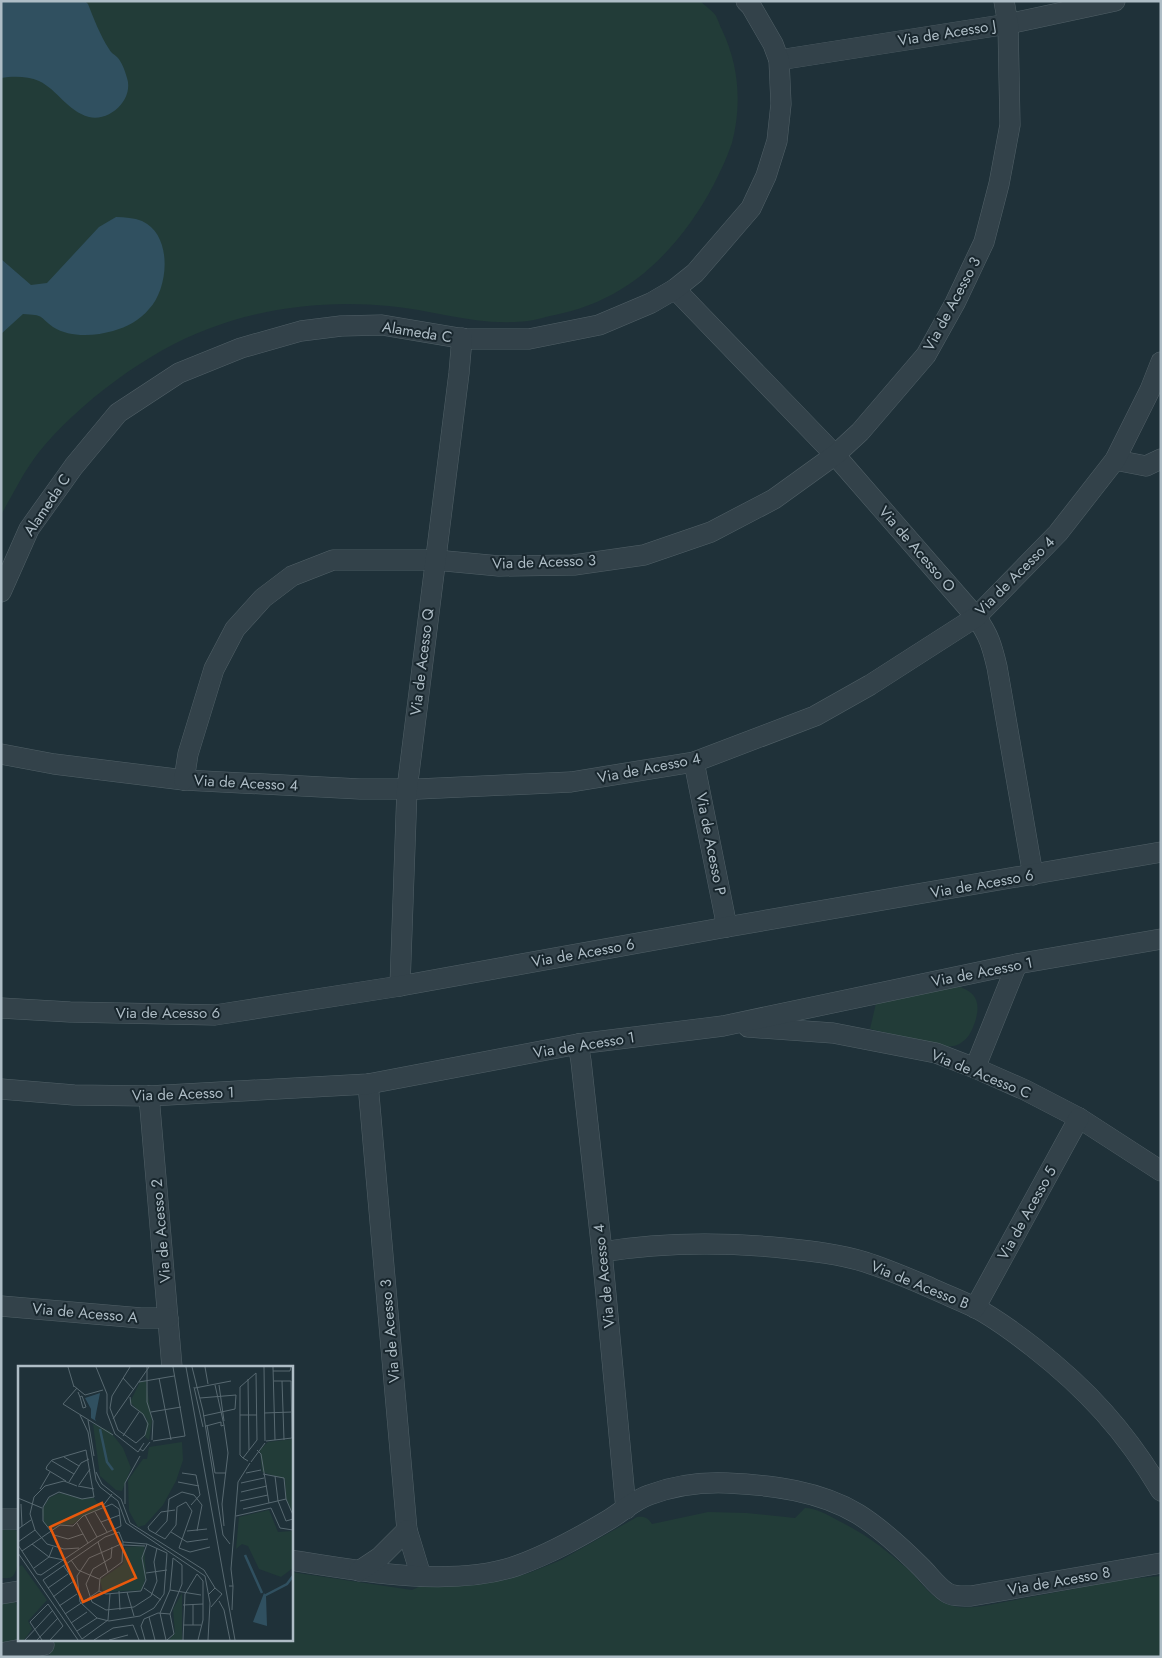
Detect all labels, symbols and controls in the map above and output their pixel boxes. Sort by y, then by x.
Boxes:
street label: Via de Acesso J [896,14,998,52]
street label: Via de Acesso 3 [918,253,986,355]
street label: Alameda C [380,316,454,348]
street label: Alameda C [18,470,76,540]
street label: Via de Acesso O [873,501,961,597]
street label: Via de Acesso 4 [970,531,1060,621]
street label: Via de Acesso 3 [492,549,596,575]
street label: Via de Acesso Q [405,607,439,717]
street label: Via de Acesso 4 [596,747,703,789]
street label: Via de Acesso 4 [193,769,299,797]
street label: Via de Acesso P [690,791,732,897]
street label: Via de Acesso 6 [929,864,1035,904]
street label: Via de Acesso 6 [530,933,636,973]
street label: Via de Acesso 1 [930,951,1034,993]
street label: Via de Acesso 6 [116,1002,220,1024]
street label: Via de Acesso 1 [532,1026,636,1064]
street label: Via de Acesso C [928,1044,1034,1104]
street label: Via de Acesso 1 [131,1081,235,1107]
street label: Via de Acesso 5 [992,1162,1062,1264]
street label: Via de Acesso 2 [145,1178,177,1284]
street label: Via de Acesso 4 [588,1223,620,1329]
street label: Via de Acesso B [868,1255,972,1315]
street label: Via de Acesso 3 [375,1278,405,1384]
street label: Via de Acesso A [31,1297,139,1329]
inset map [18,1366,292,1640]
street label: Via de Acesso 8 [1006,1561,1112,1601]

